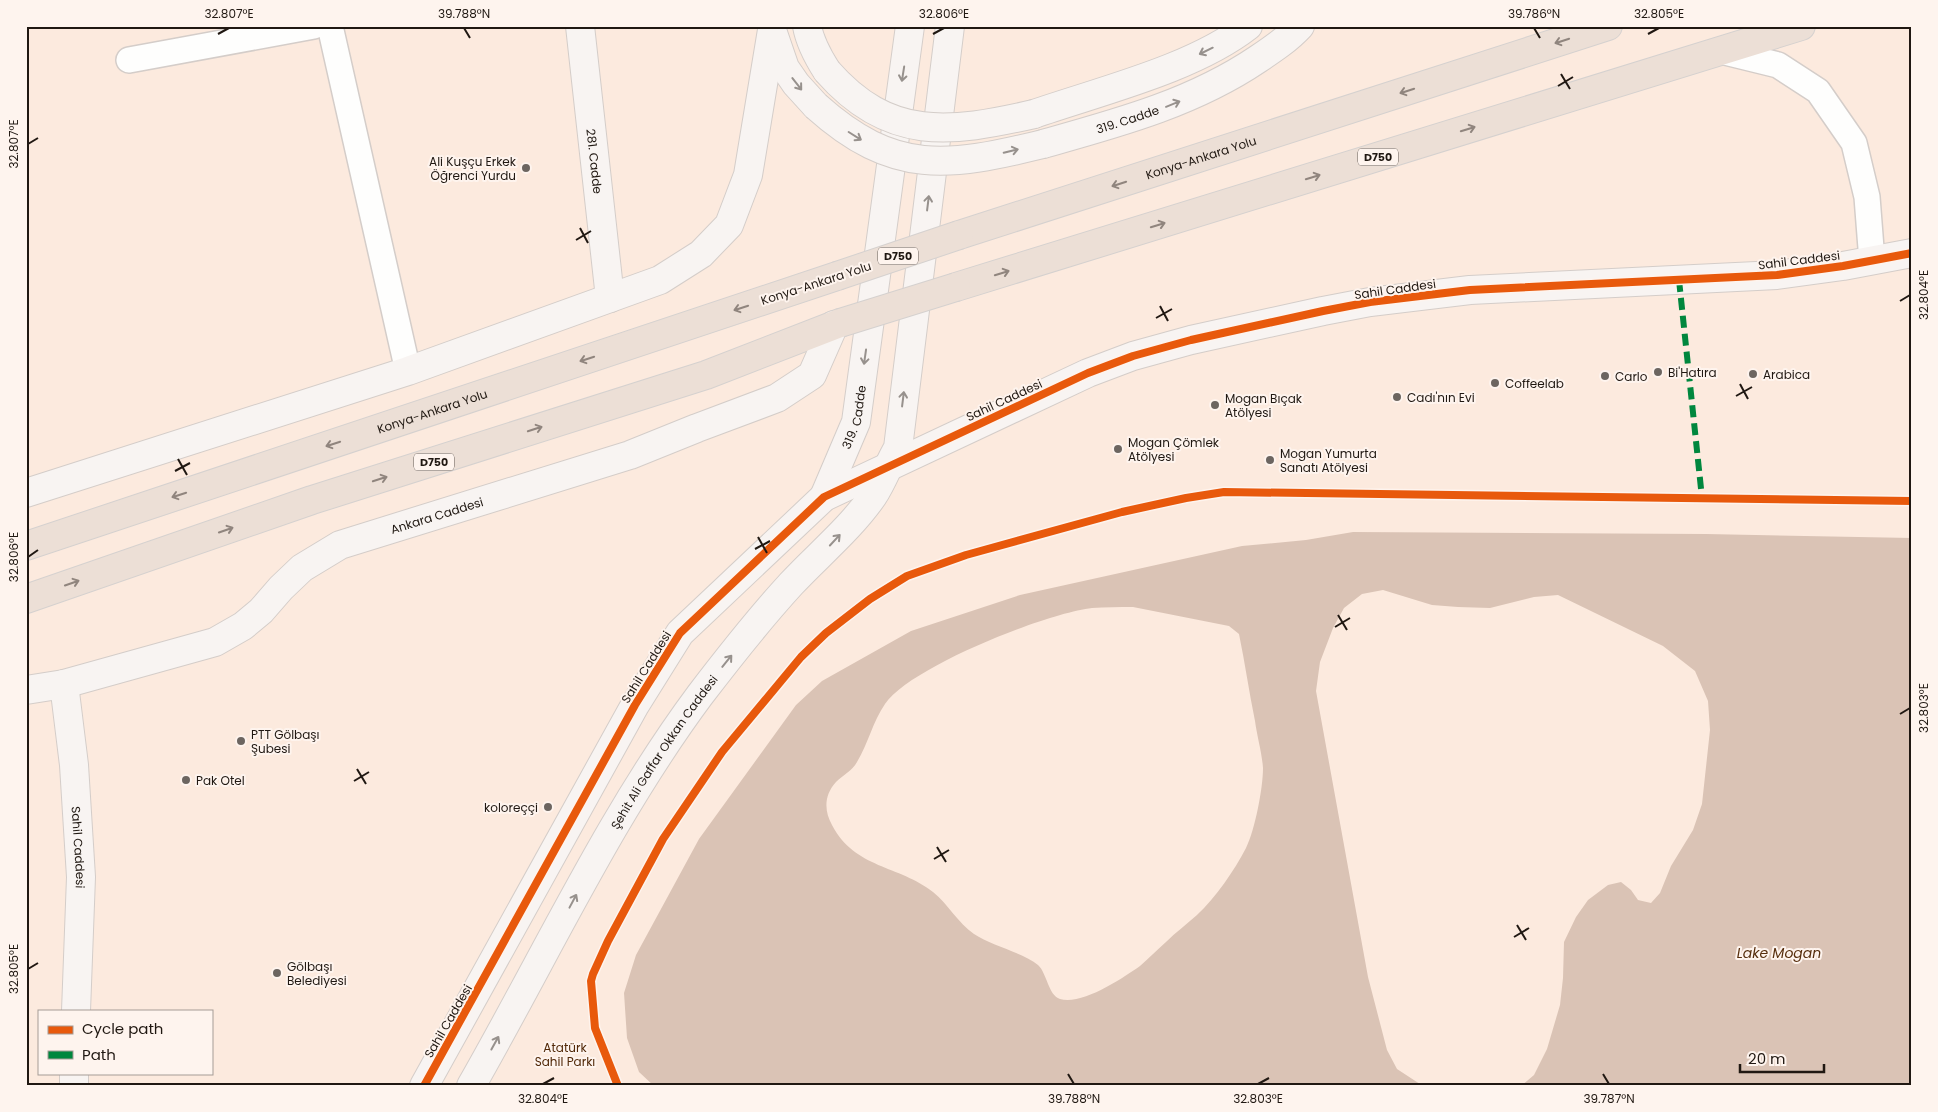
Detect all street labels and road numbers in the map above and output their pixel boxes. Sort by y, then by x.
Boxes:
street label: 319. Cadde [1094,101,1161,137]
street label: 281. Cadde [583,128,607,195]
street label: Konya-Ankara Yolu [1143,131,1258,183]
road number: D750 [1358,148,1398,166]
street label: Sahil Caddesi [1757,247,1841,273]
road number: D750 [878,248,918,264]
street label: Konya-Ankara Yolu [759,257,873,309]
street label: Sahil Caddesi [1353,275,1437,303]
street label: Sahil Caddesi [963,375,1045,425]
street label: 319. Cadde [837,384,869,451]
street label: Konya-Ankara Yolu [375,385,489,437]
road number: D750 [414,454,454,471]
street label: Ankara Caddesi [388,493,485,537]
street label: Sahil Caddesi [617,628,675,706]
street label: Şehit Ali Gaffar Okkan Caddesi [606,671,721,832]
street label: Sahil Caddesi [68,806,90,889]
street label: Sahil Caddesi [420,981,476,1061]

